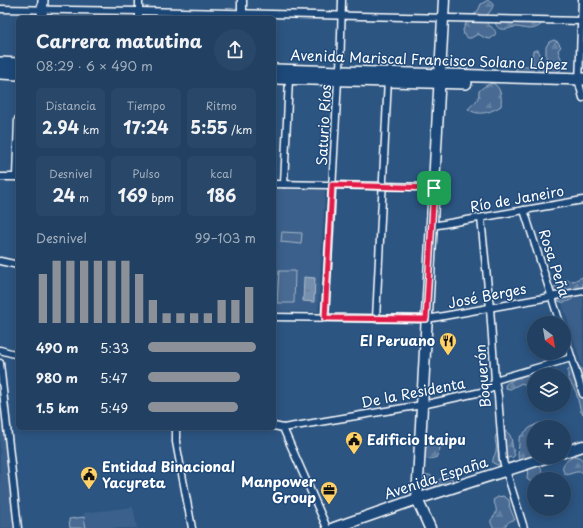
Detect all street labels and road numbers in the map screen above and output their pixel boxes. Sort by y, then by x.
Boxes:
street label: Avenida Mariscal Francisco Solano López [290,44,568,75]
street label: Saturio Ríos [311,84,336,166]
street label: Río de Janeiro [468,180,566,217]
street label: Rosa Peña [534,226,575,300]
street label: José Berges [446,278,528,313]
street label: Boquerón [469,343,496,409]
street label: De la Residenta [359,372,467,413]
street label: Avenida España [381,451,491,504]

